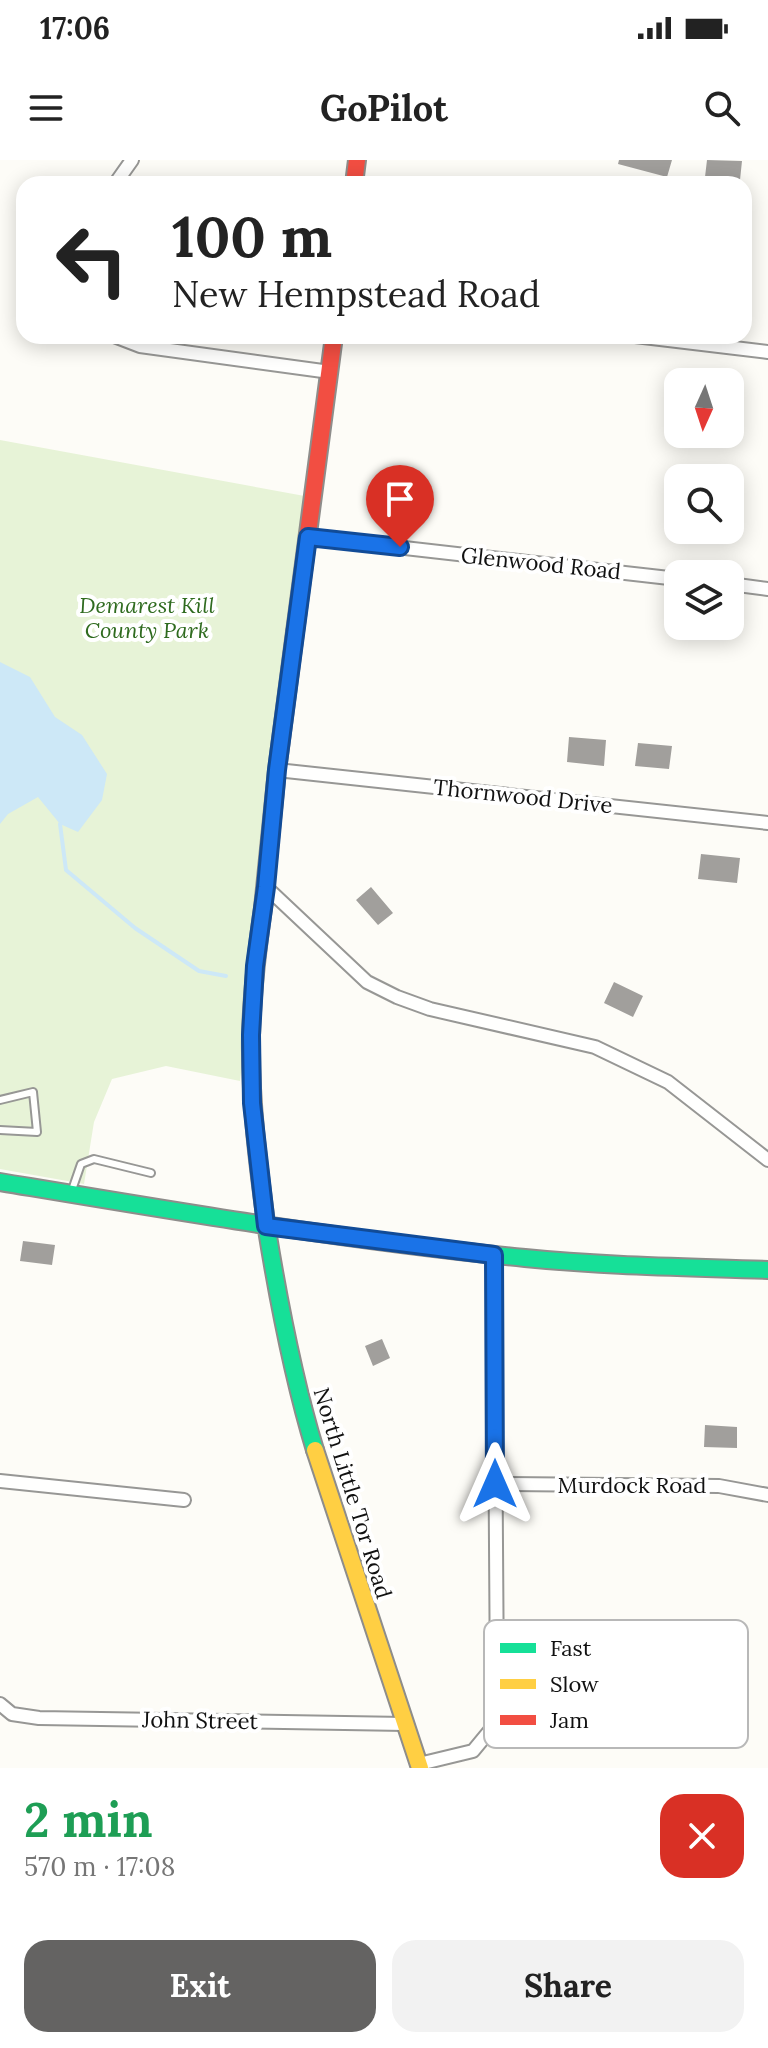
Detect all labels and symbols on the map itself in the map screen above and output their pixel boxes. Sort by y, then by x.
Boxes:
north arrow [664,368,744,448]
pin [366,465,434,547]
street label: Glenwood Road [460,541,622,585]
park label: Demarest Kill County Park [79,591,215,644]
street label: Thornwood Drive [432,773,614,819]
street label: North Little Tor Road [308,1384,398,1602]
position arrow [453,1442,537,1526]
street label: Murdock Road [557,1471,707,1499]
legend [484,1620,748,1748]
text: Fast [550,1634,592,1662]
text: Slow [550,1670,599,1698]
street label: John Street [141,1705,259,1735]
text: Jam [549,1706,589,1734]

